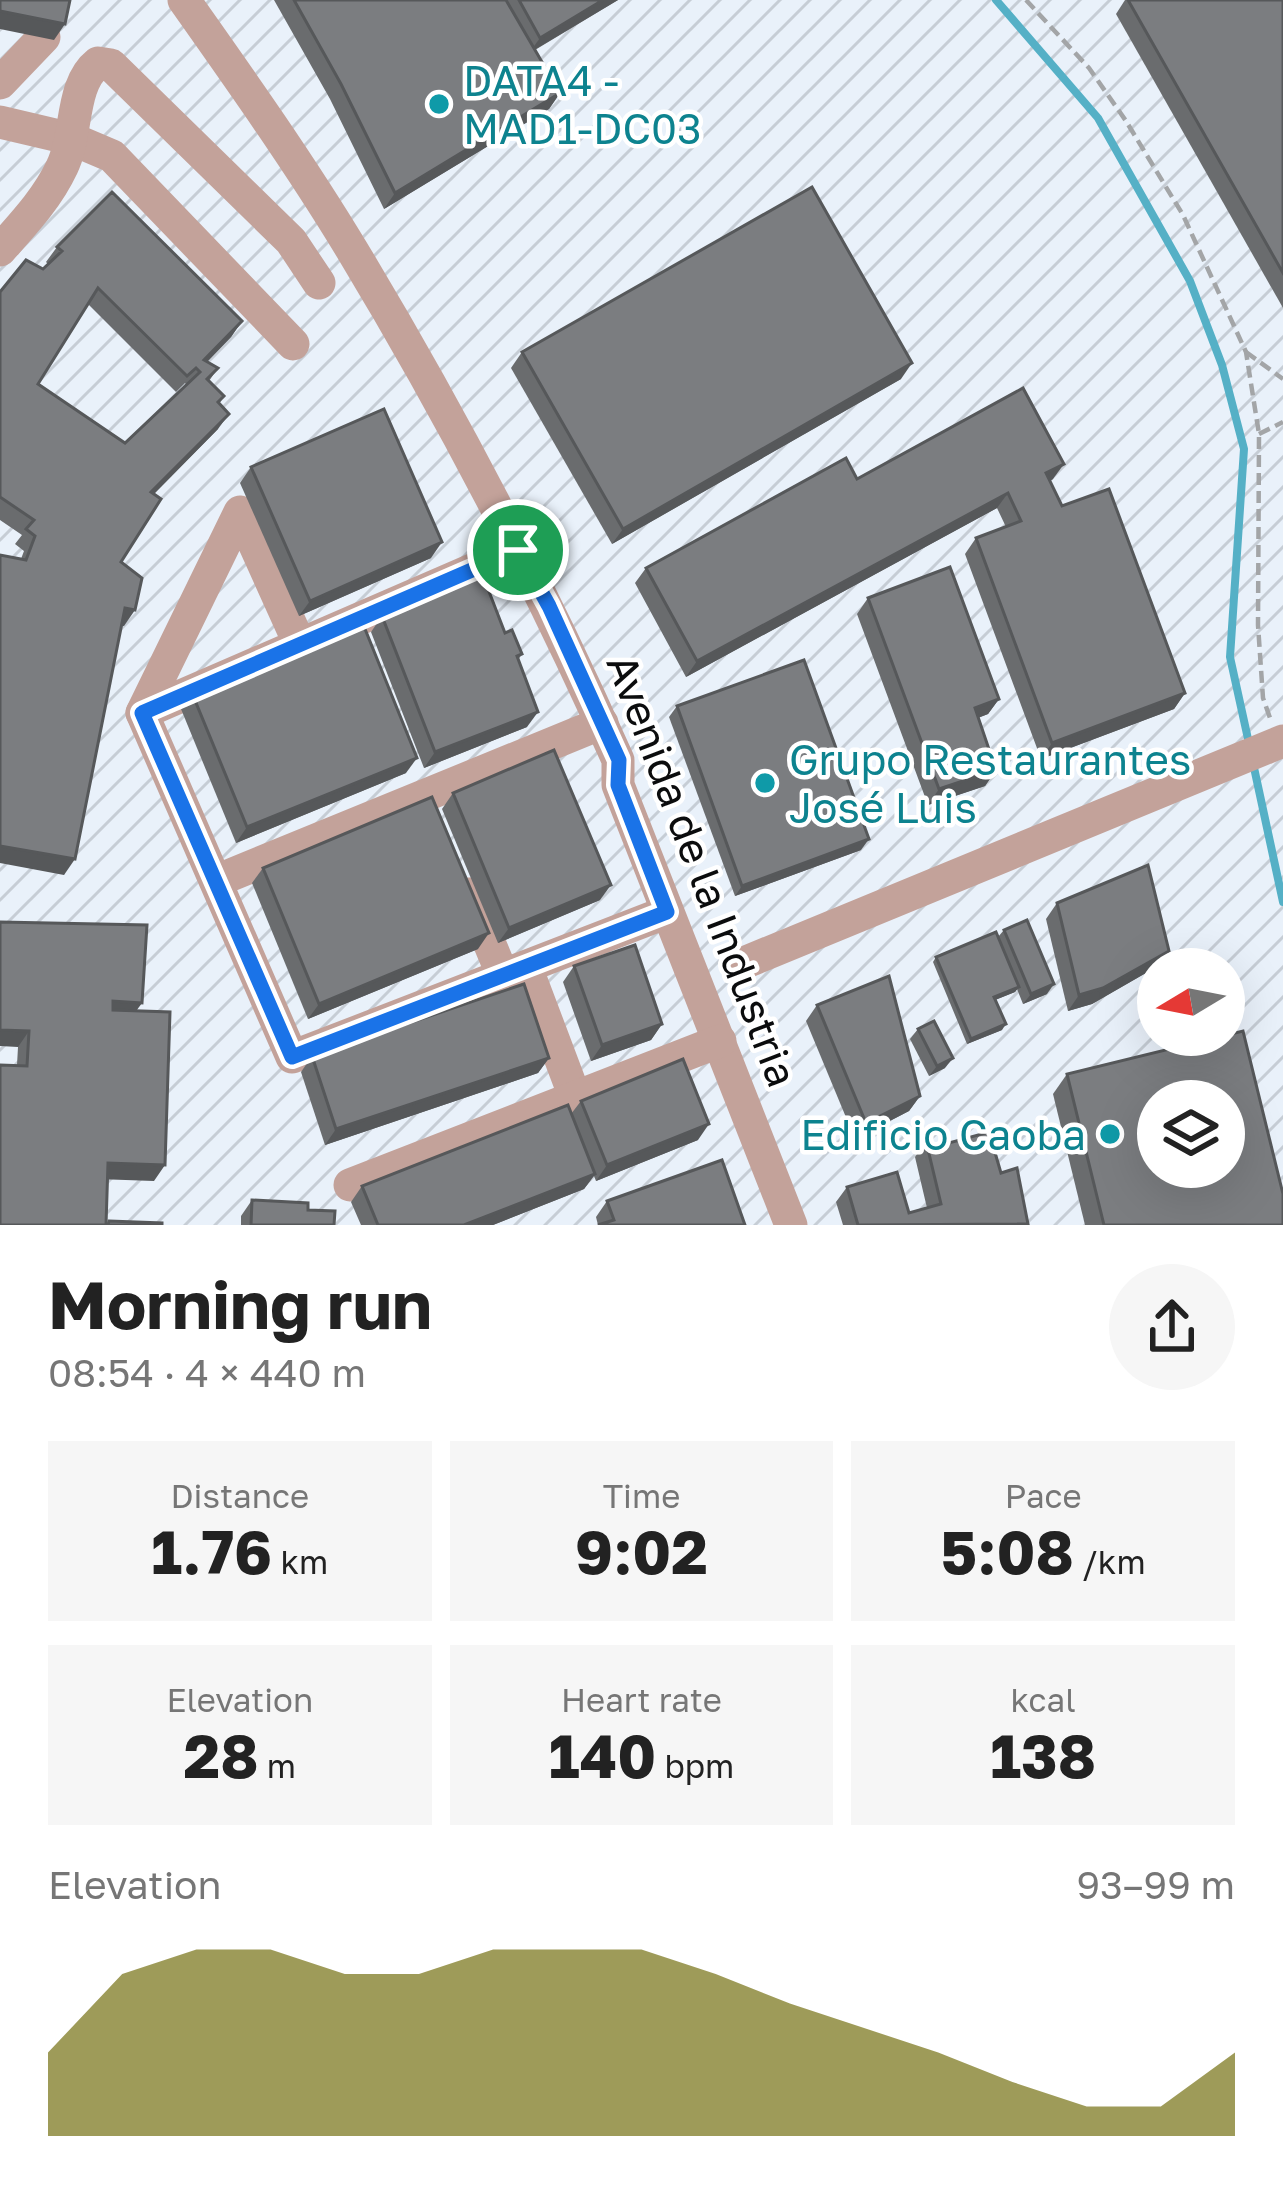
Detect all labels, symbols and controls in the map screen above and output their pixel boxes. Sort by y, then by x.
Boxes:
place label: DATA4 - MAD1-DC03 [463,55,702,153]
marker: DATA4 - MAD1-DC03 [426,91,452,117]
pin [467,499,569,601]
icon: arrive [485,517,551,583]
street label: Avenida de la Industria [597,647,809,1093]
place label: Grupo Restaurantes José Luis [789,734,1191,832]
marker: Grupo Restaurantes José Luis [752,770,778,796]
north arrow [1137,948,1245,1056]
map controls [1137,948,1245,1188]
button: layers [1137,1080,1245,1188]
place label: Edificio Caoba [800,1109,1086,1159]
marker: Edificio Caoba [1097,1121,1123,1147]
text: Morning run [48,1264,432,1344]
button: share [1109,1264,1235,1390]
text: 08:54 · 4 × 440 m [48,1349,366,1396]
text: Distance [170,1476,309,1515]
text: Time [603,1476,680,1515]
text: Pace [1005,1476,1082,1515]
text: 1.76 [151,1515,272,1587]
text: 9:02 [575,1515,708,1587]
text: 5:08 [941,1515,1074,1587]
text: km [272,1542,328,1581]
text: /km [1074,1542,1146,1581]
text: Elevation [166,1680,313,1719]
text: Heart rate [561,1680,722,1719]
text: kcal [1011,1680,1076,1719]
text: 28 [184,1719,259,1791]
text: 140 [549,1719,656,1791]
text: 138 [990,1719,1096,1791]
text: m [259,1746,296,1785]
text: bpm [656,1746,734,1785]
text: Elevation [48,1861,221,1908]
text: 93–99 m [1076,1861,1235,1908]

